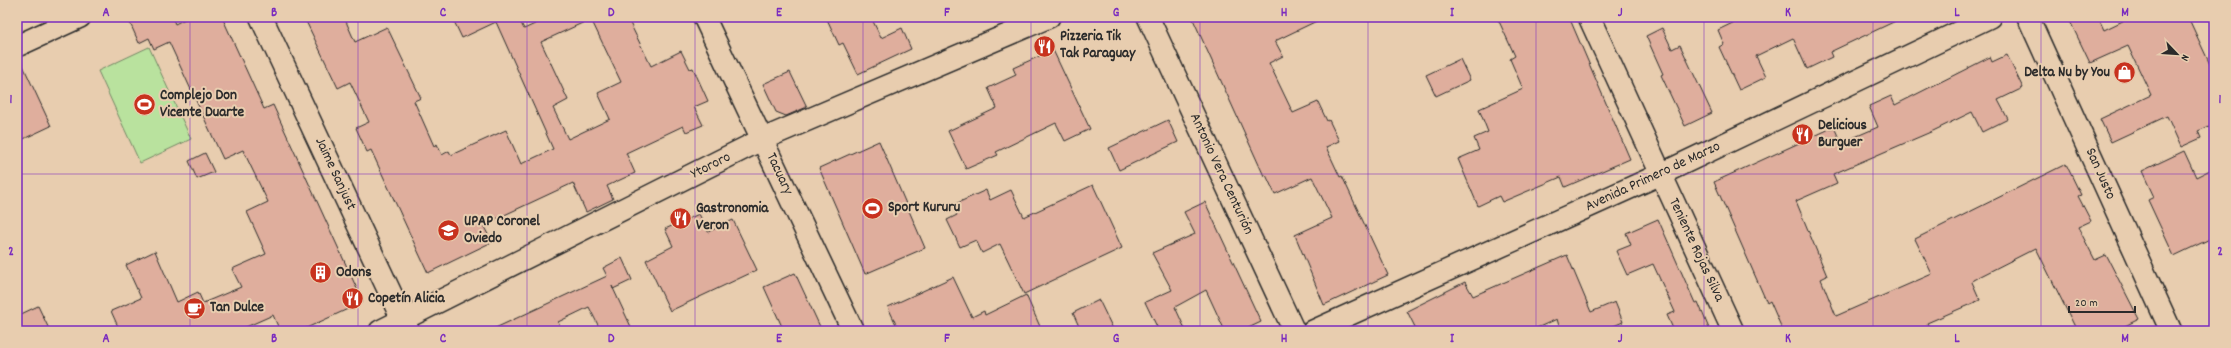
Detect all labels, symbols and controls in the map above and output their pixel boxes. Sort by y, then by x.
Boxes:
text: A [102,4,110,23]
text: B [271,4,277,23]
text: C [440,4,447,23]
text: D [608,4,615,23]
text: E [776,4,783,23]
text: F [944,4,950,23]
text: G [1113,4,1120,23]
text: H [1281,4,1288,23]
text: I [1450,4,1455,23]
text: J [1618,4,1623,23]
text: K [1785,4,1791,23]
text: L [1954,4,1960,23]
text: M [2121,4,2129,23]
place label: Pizzeria Tik Tak Paraguay [1060,26,1136,65]
restaurant icon: Pizzeria Tik Tak Paraguay [1031,33,1057,59]
north arrow [2157,34,2197,74]
text: N [2176,52,2193,64]
shop icon: Delta Nu by You [2112,60,2138,86]
place label: Delta Nu by You [2024,62,2111,84]
place label: Complejo Don Vicente Duarte [160,85,244,124]
text: 1 [10,91,13,110]
text: 1 [2219,91,2222,110]
sports icon: Complejo Don Vicente Duarte [132,92,158,118]
street label: Antonio Vera Centurión [1183,110,1259,238]
place label: Delicious Burguer [1818,115,1867,154]
restaurant icon: Delicious Burguer [1790,122,1816,148]
street label: Jaime Sanjust [308,134,362,215]
street label: Avenida Primero de Marzo [1582,136,1724,218]
street label: San Justo [2079,145,2121,204]
street label: Ytororo [687,146,735,185]
street label: Tacuary [760,149,799,200]
street label: Teniente Rojas Silva [1662,194,1730,306]
sports icon: Sport Kururu [859,195,885,221]
place label: Sport Kururu [888,197,961,219]
place label: Gastronomia Veron [696,198,769,237]
restaurant icon: Gastronomia Veron [667,205,693,231]
place label: UPAP Coronel Oviedo [464,211,540,250]
school or university icon: UPAP Coronel Oviedo [436,218,462,244]
text: 2 [8,243,14,262]
text: 2 [2217,243,2223,262]
building icon: Odons [308,260,334,286]
place label: Odons [336,262,372,284]
restaurant icon: Copetín Alicia [340,286,366,312]
place label: Copetín Alicia [368,288,446,310]
scale bar [2069,288,2135,314]
cafe icon: Tan Dulce [181,295,207,321]
text: 20 m [2075,295,2098,312]
place label: Tan Dulce [210,297,264,319]
text: A [102,330,110,348]
text: B [271,330,277,348]
text: C [440,330,447,348]
text: D [608,330,615,348]
text: E [776,330,783,348]
text: F [944,330,950,348]
text: G [1113,330,1120,348]
text: H [1281,330,1288,348]
text: I [1450,330,1455,348]
text: J [1618,330,1623,348]
text: K [1785,330,1791,348]
text: L [1954,330,1960,348]
text: M [2121,330,2129,348]

